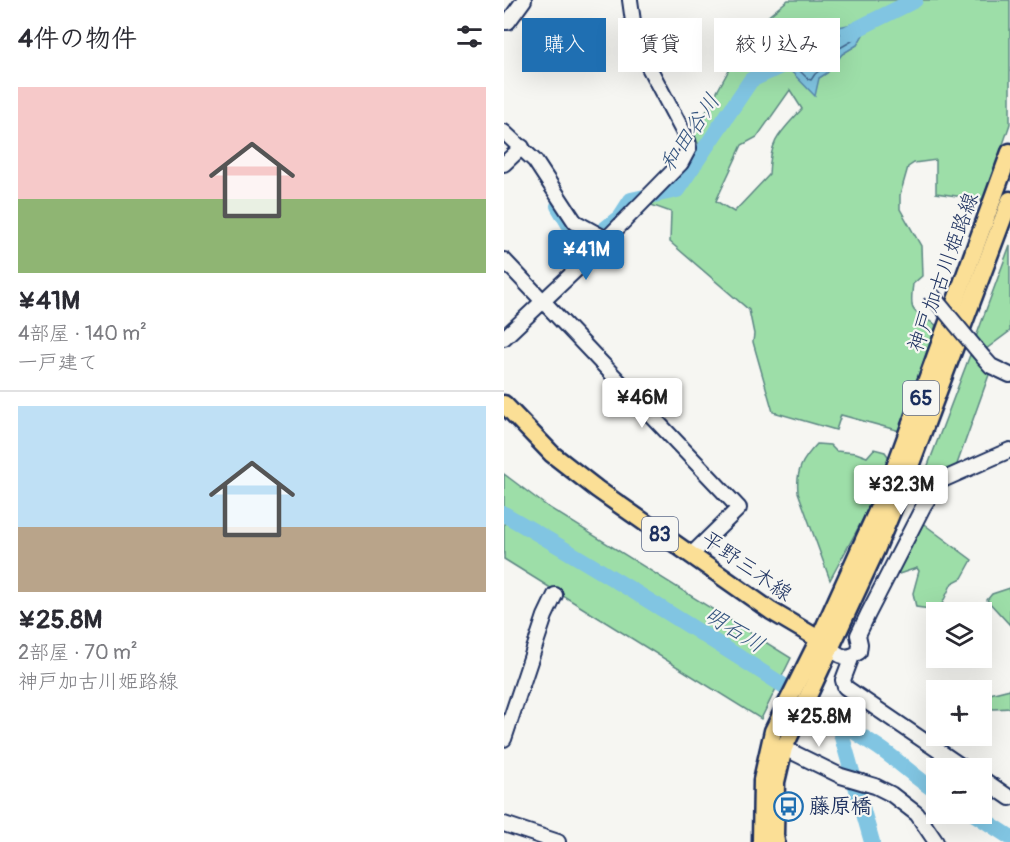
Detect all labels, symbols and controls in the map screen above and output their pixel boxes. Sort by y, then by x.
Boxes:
chip: 購入 [522,18,606,72]
chip: 賃貸 [618,18,702,72]
chip: 絞り込み [714,18,840,72]
icon: filters [453,20,486,53]
text: 4件の物件 [18,23,137,55]
water label: 和田谷川 [654,88,726,177]
icon: home [198,126,306,234]
street label: 神戸加古川姫路線 [902,189,985,356]
pin: ¥41M [550,230,622,281]
text: ¥41M [562,237,610,262]
text: ¥41M [18,285,80,317]
text: 4部屋 · 140 m² [18,321,147,346]
text: 一戸建て [18,350,98,375]
pin: ¥46M [606,378,678,429]
road number: 65 [903,381,939,415]
text: ¥46M [616,385,668,410]
icon: home [198,445,306,553]
pin: ¥32.3M [852,465,950,516]
text: ¥32.3M [868,472,934,497]
road number: 83 [642,517,678,551]
street label: 平野三木線 [696,525,797,608]
water label: 明石川 [699,600,770,659]
map controls [926,602,992,824]
button: layers [926,602,992,668]
text: ¥25.8M [18,604,102,636]
text: 2部屋 · 70 m² [18,640,138,665]
text: 神戸加古川姫路線 [18,669,178,694]
button: + [926,680,992,746]
pin: ¥25.8M [770,697,868,748]
text: ¥25.8M [787,704,851,729]
button: − [926,758,992,824]
bus stop icon: 藤原橋 [772,790,804,822]
place label: 藤原橋 [809,793,872,820]

